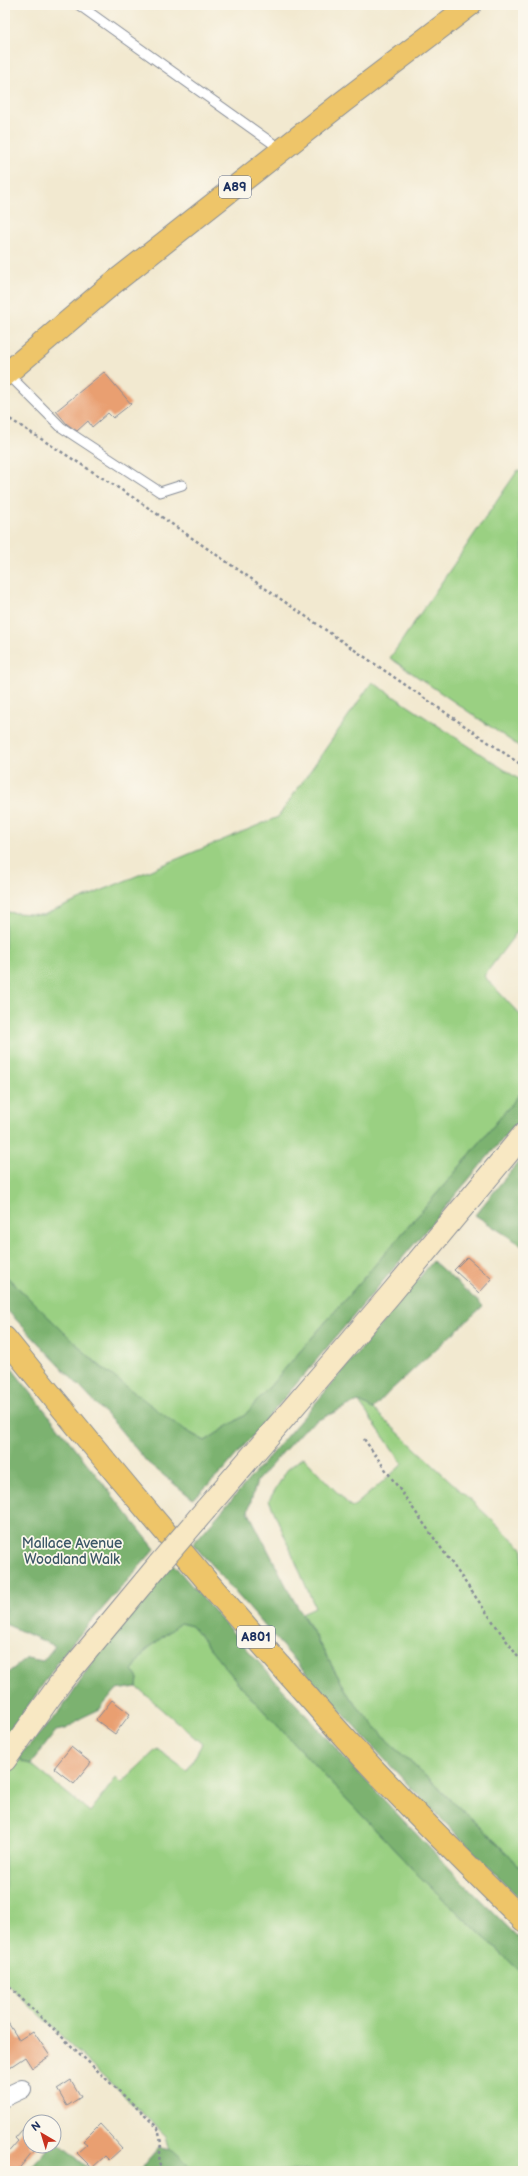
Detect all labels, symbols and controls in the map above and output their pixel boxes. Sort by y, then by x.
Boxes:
road number: A89 [219,176,251,198]
park label: Mallace Avenue Woodland Walk [22,1535,122,1568]
road number: A801 [237,1626,275,1648]
north arrow [22,2114,62,2154]
text: N [29,2119,43,2134]

